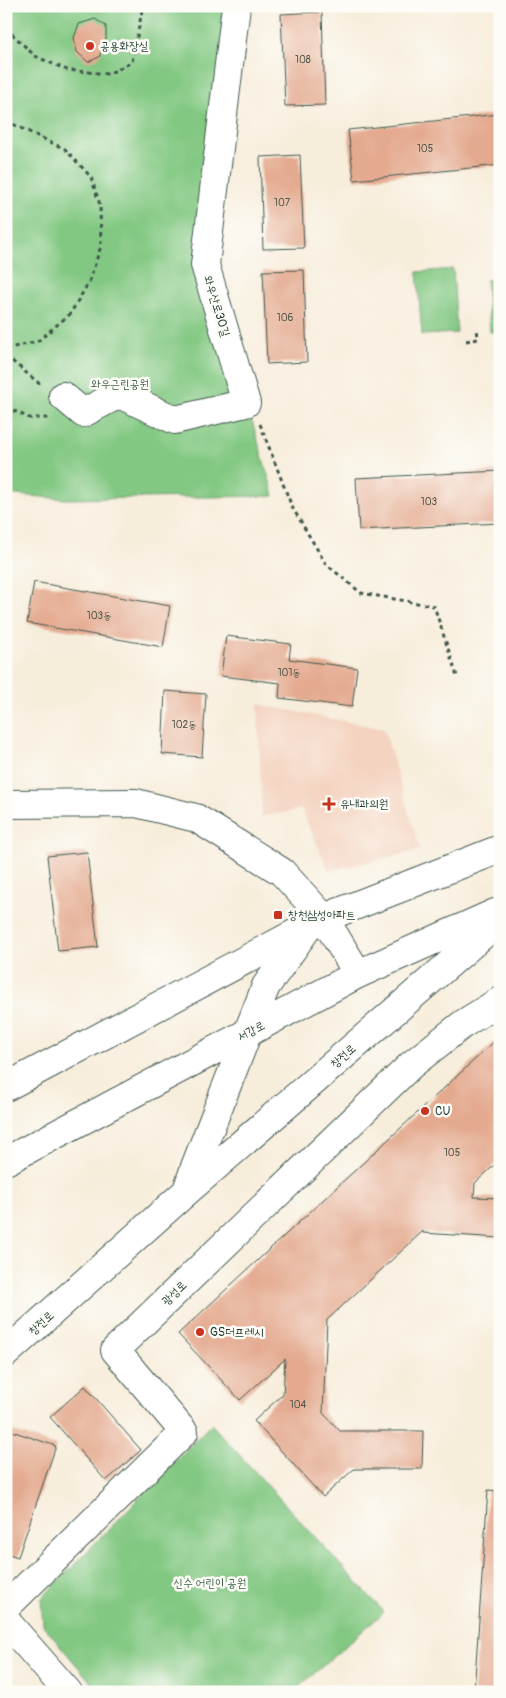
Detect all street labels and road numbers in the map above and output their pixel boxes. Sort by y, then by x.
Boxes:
street label: 와우산로30길 [200,274,233,339]
street label: 서강로 [235,1018,268,1045]
street label: 창전로 [327,1041,359,1072]
street label: 광성로 [159,1278,190,1309]
street label: 창전로 [26,1308,57,1339]

